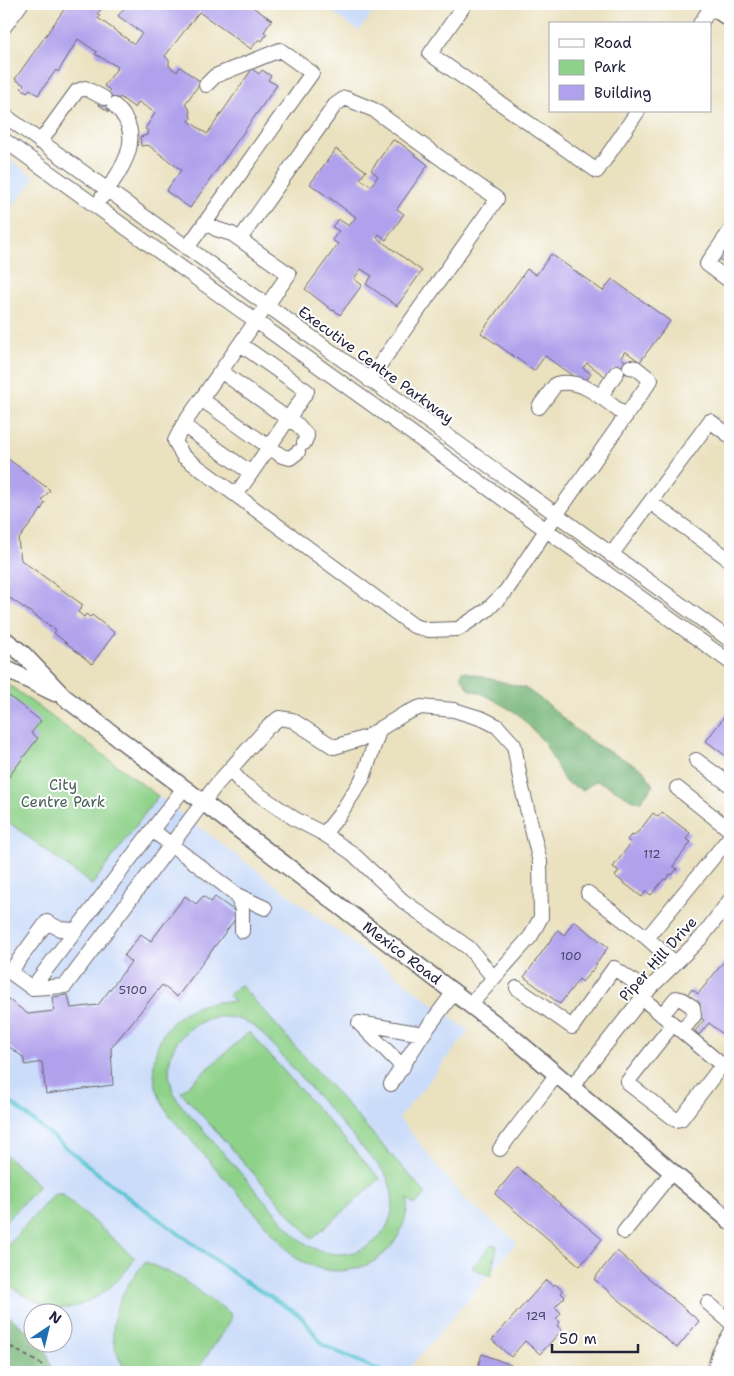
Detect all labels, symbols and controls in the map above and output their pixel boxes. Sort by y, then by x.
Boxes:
legend [549,22,712,112]
text: Road [594,33,632,53]
text: Park [594,57,626,77]
text: Building [594,83,651,103]
street label: Executive Centre Parkway [294,302,458,428]
park label: City Centre Park [21,775,105,812]
house number: 112 [643,846,661,862]
street label: Piper Hill Drive [615,912,701,1006]
street label: Mexico Road [359,917,446,989]
house number: 100 [560,948,582,964]
house number: 5100 [119,982,147,998]
north arrow [22,1304,72,1354]
text: N [46,1307,65,1328]
house number: 129 [526,1308,546,1324]
scale bar [552,1321,638,1353]
text: 50 m [559,1329,597,1349]

